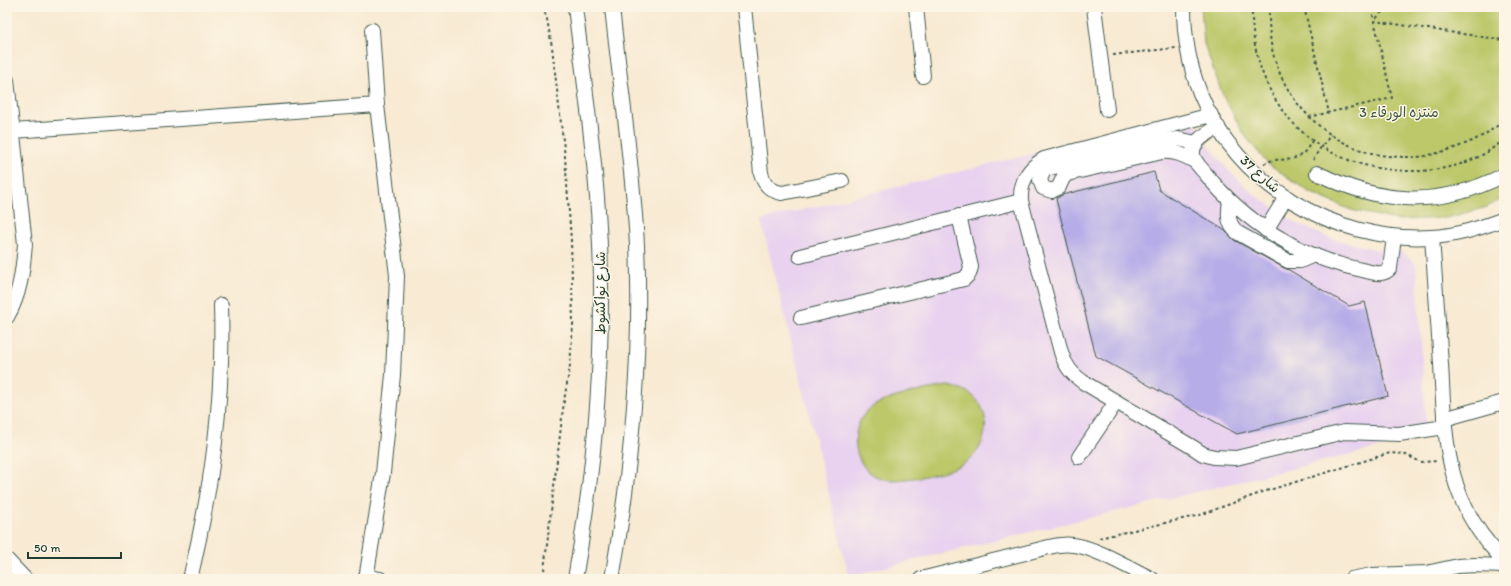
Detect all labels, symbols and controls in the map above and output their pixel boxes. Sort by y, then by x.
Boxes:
park label: منتزه الورقاء 3 [1359,104,1439,122]
street label: شارع 37 [1236,152,1284,197]
street label: شارع نواكشوط [592,251,610,335]
scale bar [28,534,121,560]
text: 50 m [34,541,60,555]

